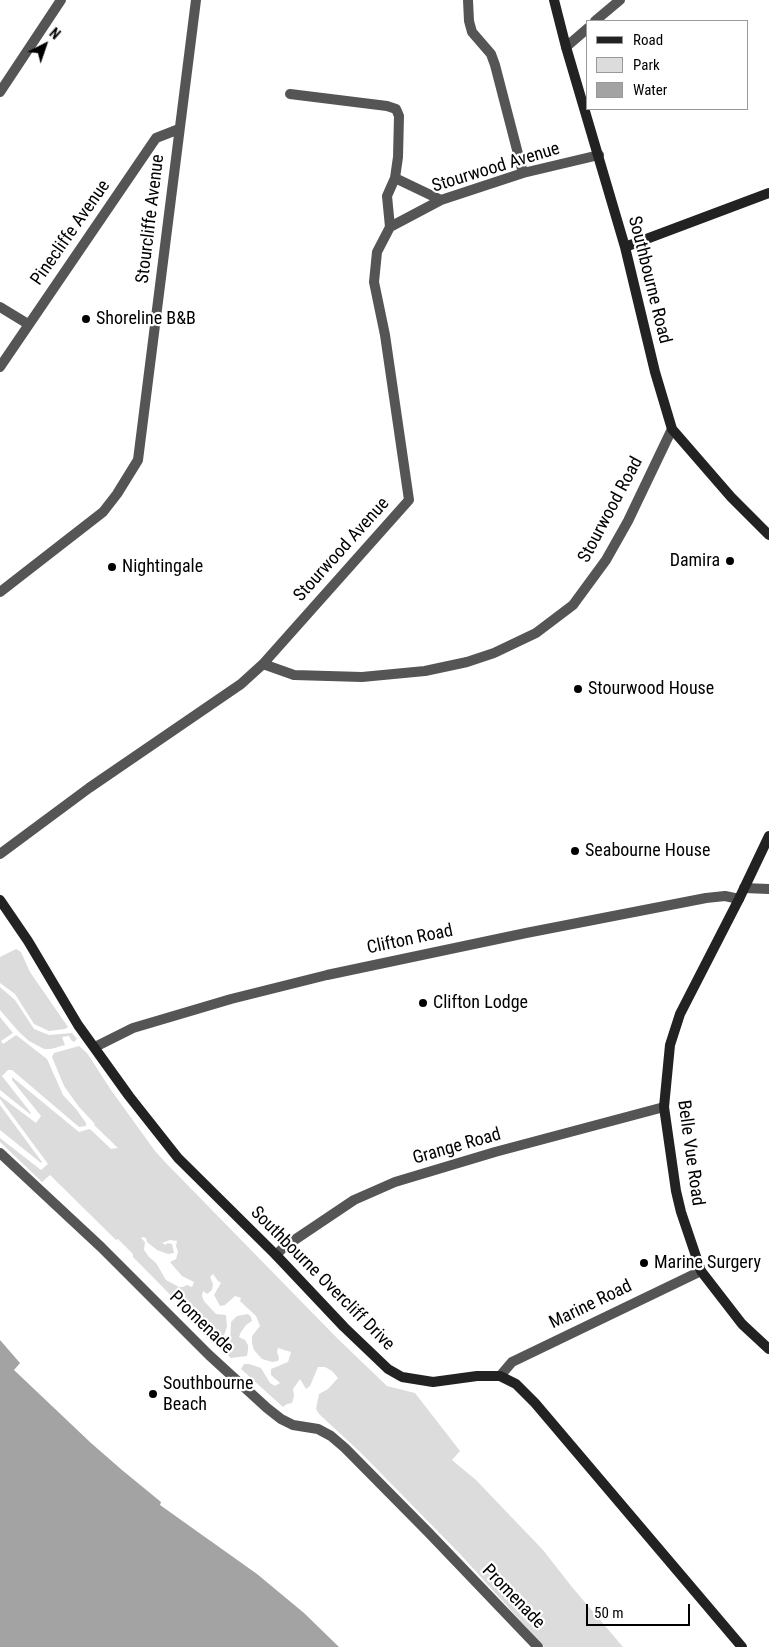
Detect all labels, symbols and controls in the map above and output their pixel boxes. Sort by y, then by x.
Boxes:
north arrow [20,20,70,70]
legend [586,20,749,110]
text: N [46,25,63,43]
text: Road [633,31,663,49]
text: Park [633,56,660,74]
text: Water [633,81,667,99]
street label: Stourwood Avenue [429,138,563,198]
street label: Stourcliffe Avenue [132,153,170,285]
street label: Pinecliffe Avenue [27,176,115,290]
street label: Southbourne Road [623,214,675,346]
place label: Shoreline B&B [96,308,196,330]
marker: Shoreline B&B [80,313,92,325]
street label: Stourwood Road [574,453,648,567]
street label: Stourwood Avenue [290,494,394,606]
place label: Damira [670,550,720,572]
marker: Damira [724,555,736,567]
place label: Nightingale [122,556,203,578]
marker: Nightingale [106,561,118,573]
place label: Stourwood House [588,678,714,700]
marker: Stourwood House [572,683,584,695]
place label: Seabourne House [585,840,710,862]
marker: Seabourne House [569,845,581,857]
street label: Clifton Road [365,920,455,960]
place label: Clifton Lodge [433,992,528,1014]
marker: Clifton Lodge [417,997,429,1009]
street label: Belle Vue Road [672,1099,708,1207]
street label: Grange Road [410,1124,504,1170]
street label: Southbourne Overcliff Drive [246,1203,398,1355]
place label: Marine Surgery [654,1252,761,1274]
marker: Marine Surgery [638,1257,650,1269]
street label: Marine Road [546,1276,636,1334]
street label: Promenade [164,1287,238,1359]
place label: Southbourne Beach [163,1373,253,1416]
marker: Southbourne Beach [147,1388,159,1400]
street label: Promenade [477,1560,549,1634]
scale bar [589,1594,693,1626]
text: 50 m [594,1604,624,1622]

